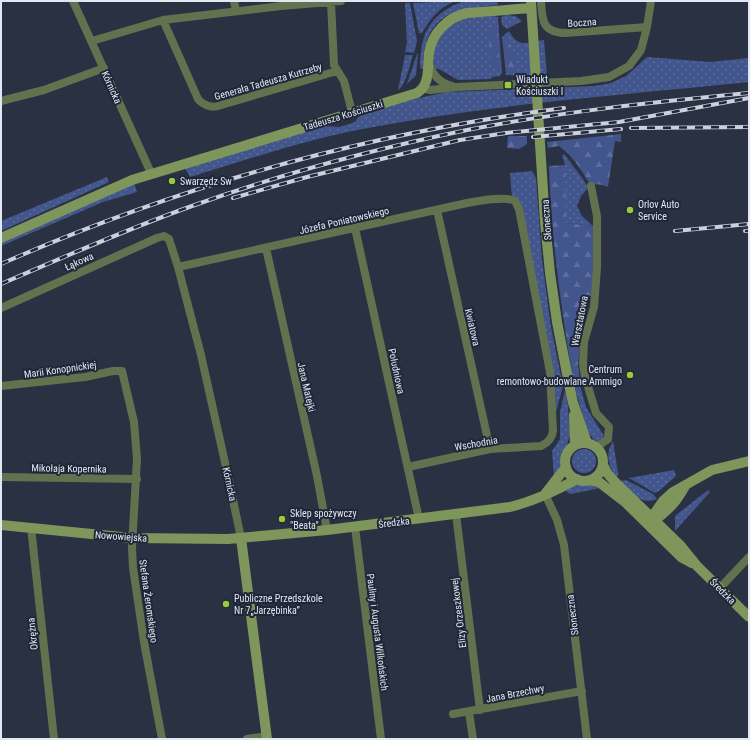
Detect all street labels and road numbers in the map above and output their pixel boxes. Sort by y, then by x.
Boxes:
street label: Boczna [567,16,597,29]
street label: Generała Tadeusza Kutrzeby [213,61,323,102]
street label: Kórnicka [100,69,124,105]
street label: Tadeusza Kościuszki [302,98,384,133]
street label: Słoneczna [540,199,553,241]
street label: Józefa Poniatowskiego [298,205,390,236]
street label: Łąkowa [63,250,95,273]
street label: Warsztatowa [569,295,590,347]
street label: Kwiatowa [463,307,482,347]
street label: Południowa [386,347,407,395]
street label: Marii Konopnickiej [23,359,97,380]
street label: Jana Matejki [295,361,318,413]
street label: Wschodnia [454,434,499,453]
street label: Mikołaja Kopernika [31,462,107,475]
street label: Kórnicka [221,466,239,502]
street label: Średzka [378,514,411,530]
street label: Nowowiejska [94,529,148,544]
street label: Stefana Żeromskiego [137,559,161,643]
street label: Pauliny i Augusta Wilkońskich [365,573,390,691]
street label: Średzka [708,576,739,607]
street label: Elizy Orzeszkowej [449,577,468,649]
street label: Słoneczna [565,594,580,636]
street label: Okrężna [25,617,40,651]
street label: Jana Brzechwy [485,682,545,705]

